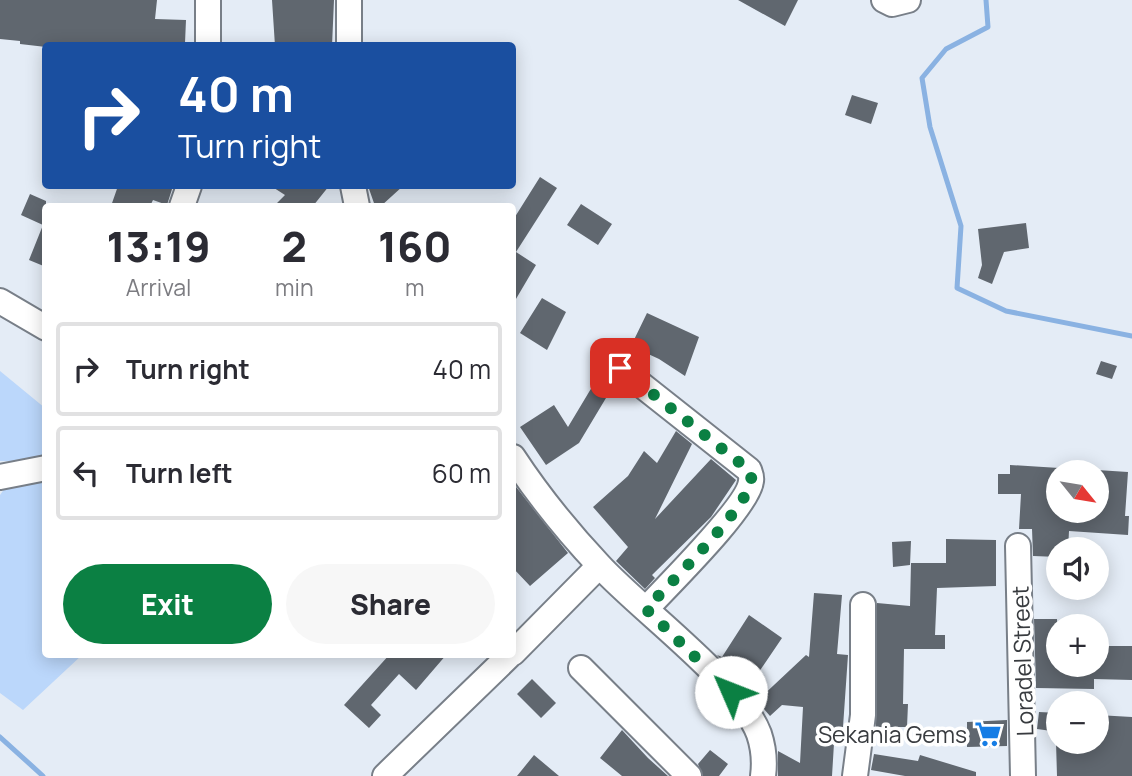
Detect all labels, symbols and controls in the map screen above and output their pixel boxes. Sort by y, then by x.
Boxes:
text: 40 m [178,60,294,127]
icon: right [63,70,154,161]
text: Turn right [178,124,321,168]
text: 13:19 [106,217,211,275]
text: 2 [282,217,307,275]
text: 160 [378,217,452,275]
text: Arrival [126,271,191,303]
text: min [275,271,314,303]
text: m [405,271,425,303]
pin [590,338,650,398]
icon: arrive [601,349,639,387]
icon: right [67,350,105,388]
text: Turn right [126,351,250,387]
text: 40 m [433,351,491,387]
icon: left [67,454,105,492]
text: Turn left [126,455,233,491]
text: 60 m [432,455,491,491]
north arrow [1046,460,1110,523]
map controls [1046,460,1109,754]
button: sound [1046,537,1109,600]
button: Exit [63,564,272,644]
button: Share [286,564,495,644]
street label: Loradel Street [1003,585,1041,737]
button: + [1046,614,1109,677]
position arrow [694,655,768,729]
button: − [1046,691,1109,754]
place label: Sekania Gems [818,718,967,750]
supermarket icon: Sekania Gems [973,719,1003,749]

